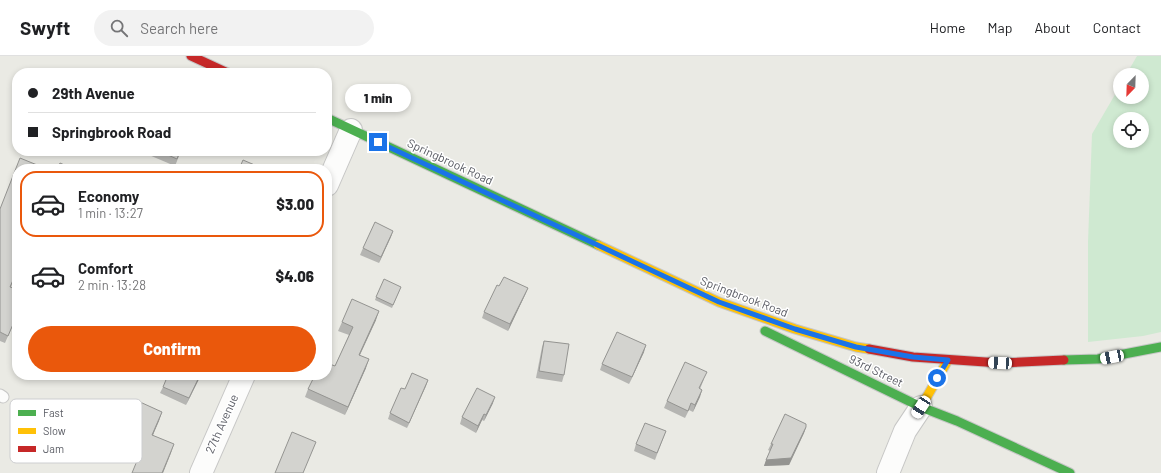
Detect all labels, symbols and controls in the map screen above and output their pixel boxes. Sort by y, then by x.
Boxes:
search box [94,10,374,46]
text: Swyft [20,16,70,39]
icon: search [108,17,130,39]
text: Search here [140,19,218,37]
text: Home [930,19,966,36]
text: Map [988,19,1012,36]
text: About [1034,19,1071,36]
text: Contact [1093,19,1141,36]
north arrow [1113,68,1149,104]
map controls [1113,68,1149,148]
text: 29th Avenue [52,84,135,102]
callout: 1 min [345,84,411,112]
text: 1 min [364,90,392,106]
button: locate [1113,112,1149,148]
text: Springbrook Road [52,123,171,141]
route end [369,133,387,151]
street label: Springbrook Road [405,135,495,187]
icon: car [30,186,66,222]
text: Economy [78,187,139,205]
text: $3.00 [276,195,314,213]
text: 1 min · 13:27 [78,205,143,221]
icon: car [30,258,66,294]
text: Comfort [78,259,133,277]
text: $4.06 [276,267,314,285]
street label: Springbrook Road [699,273,790,319]
text: 2 min · 13:28 [78,277,146,293]
button: Confirm [28,326,316,372]
car [1099,349,1125,365]
street label: 93rd Street [847,351,906,389]
car [988,356,1012,370]
route start [928,369,946,387]
street label: 27th Avenue [202,392,240,455]
car [909,394,933,420]
legend [10,399,142,463]
text: Fast [43,406,64,419]
text: Slow [43,424,66,437]
text: Jam [43,442,64,455]

